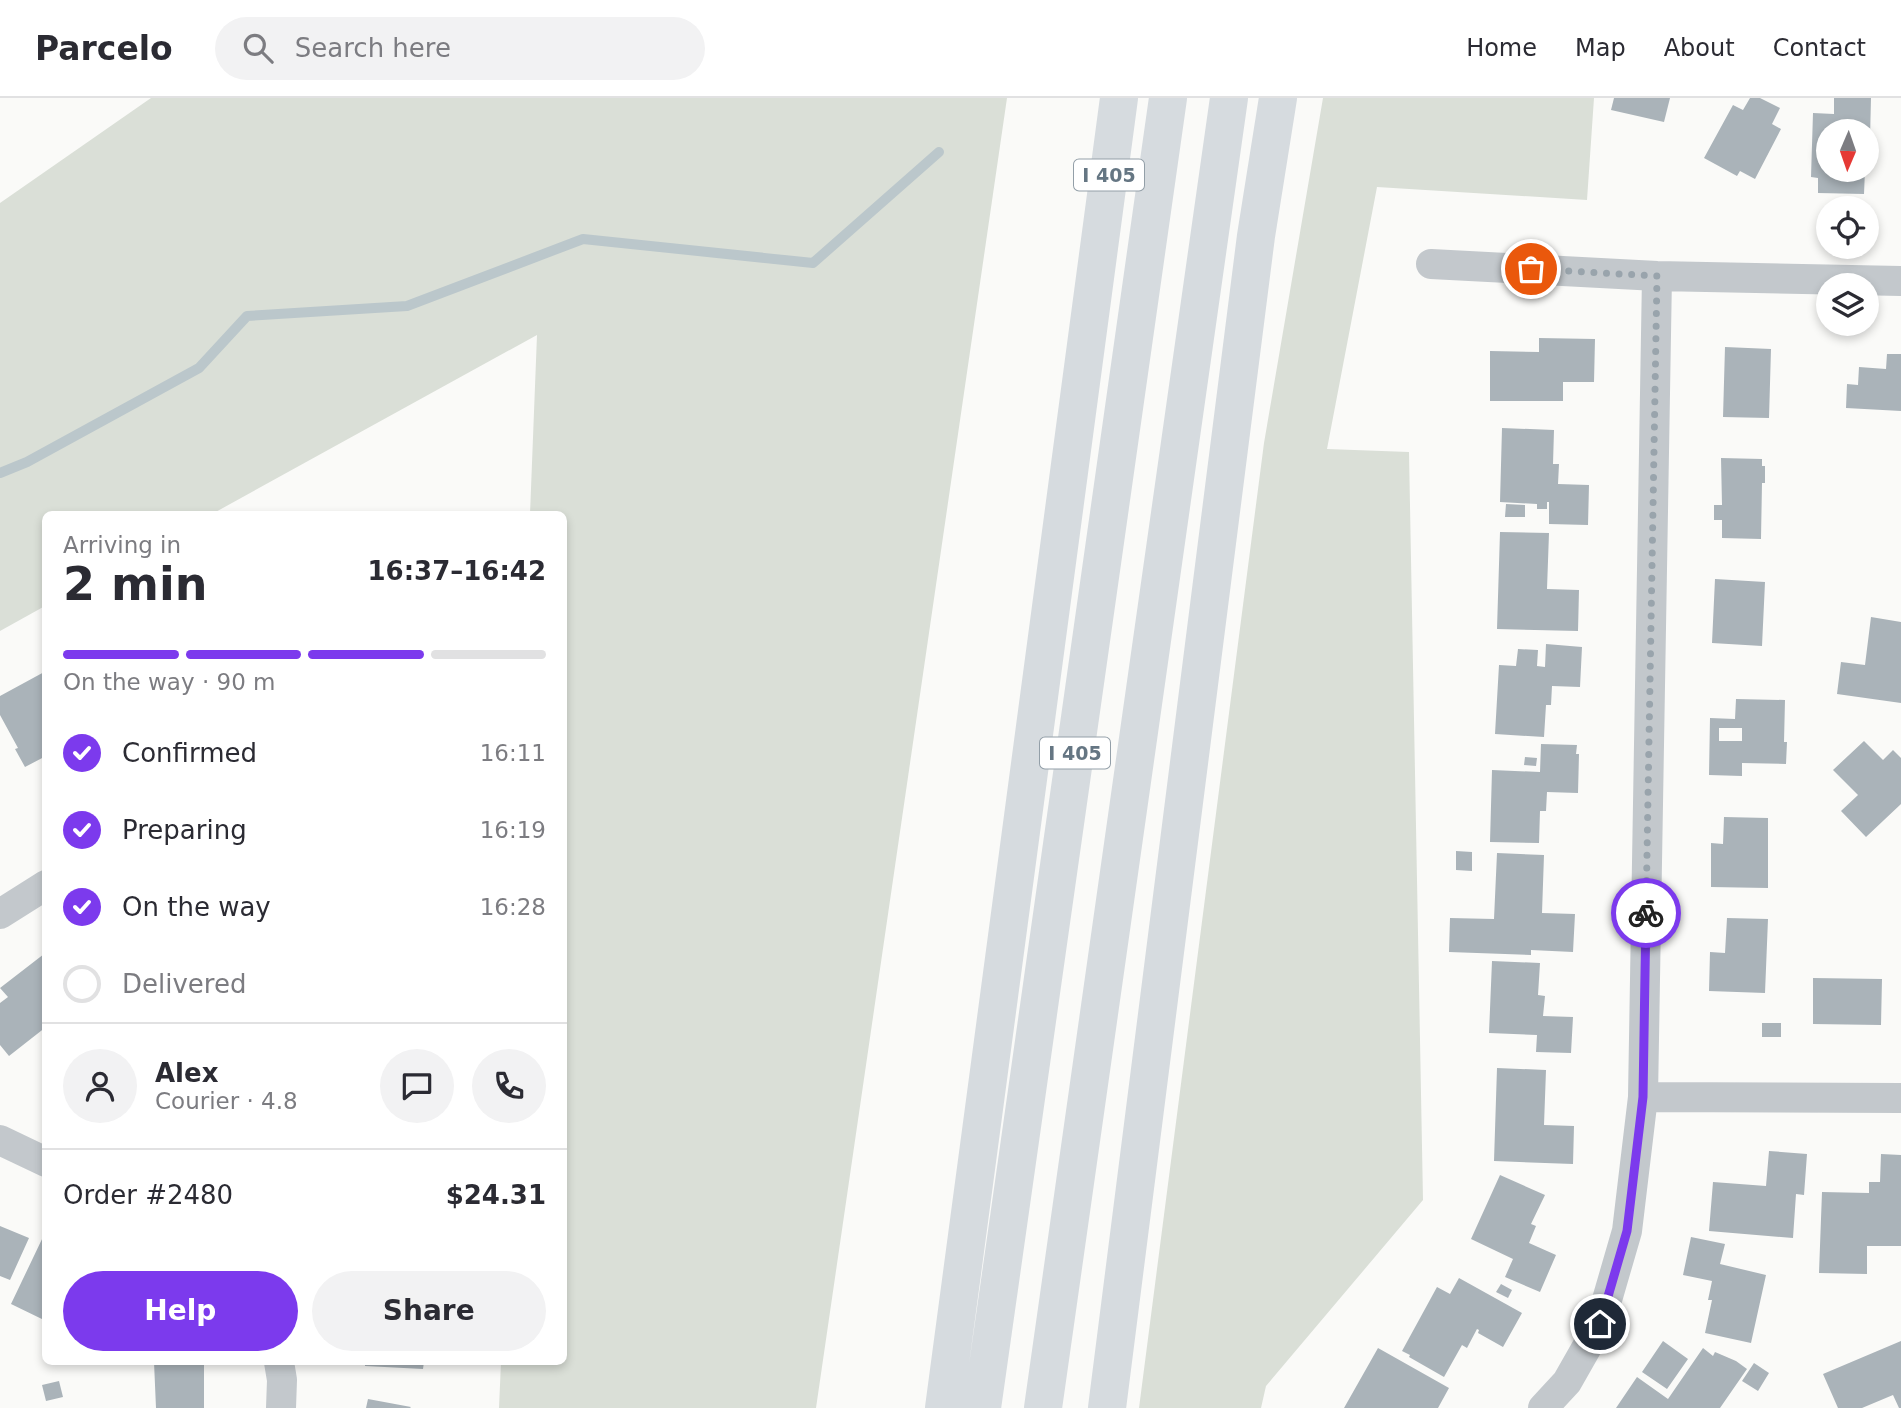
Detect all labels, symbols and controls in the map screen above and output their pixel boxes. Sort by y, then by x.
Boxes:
search box [215,17,705,80]
text: Parcelo [35,29,173,68]
icon: search [239,29,277,67]
text: Search here [295,33,451,63]
text: Home [1466,34,1537,62]
text: Map [1575,34,1626,62]
text: About [1664,34,1735,62]
text: Contact [1773,34,1866,62]
north arrow [1816,119,1880,182]
map controls [1816,119,1879,336]
road number: I 405 [1074,159,1144,190]
button: locate [1816,196,1879,259]
pin [1501,239,1561,299]
icon: bag [1512,250,1550,288]
button: layers [1816,273,1879,336]
text: Arriving in [63,532,181,558]
text: 16:37–16:42 [367,556,546,586]
text: 2 min [63,557,207,611]
text: On the way · 90 m [63,669,275,695]
icon: check [63,734,101,772]
text: Confirmed [122,738,257,768]
road number: I 405 [1040,738,1110,768]
text: 16:11 [480,740,546,766]
icon: check [63,811,101,849]
text: Preparing [122,815,247,845]
text: 16:19 [480,817,546,843]
courier [1611,878,1681,948]
icon: check [63,888,101,926]
text: On the way [122,892,271,922]
text: 16:28 [480,894,546,920]
icon: bike [1627,894,1665,932]
text: Delivered [122,969,246,999]
button: person [63,1049,137,1123]
button: chat [380,1049,454,1123]
button: phone [472,1049,546,1123]
text: Alex [155,1058,218,1088]
text: Courier · 4.8 [155,1088,298,1114]
text: Order #2480 [63,1180,233,1210]
text: $24.31 [446,1180,546,1210]
button: Help [63,1271,298,1351]
button: Share [312,1271,546,1351]
pin [1570,1294,1630,1354]
icon: home [1581,1305,1619,1343]

